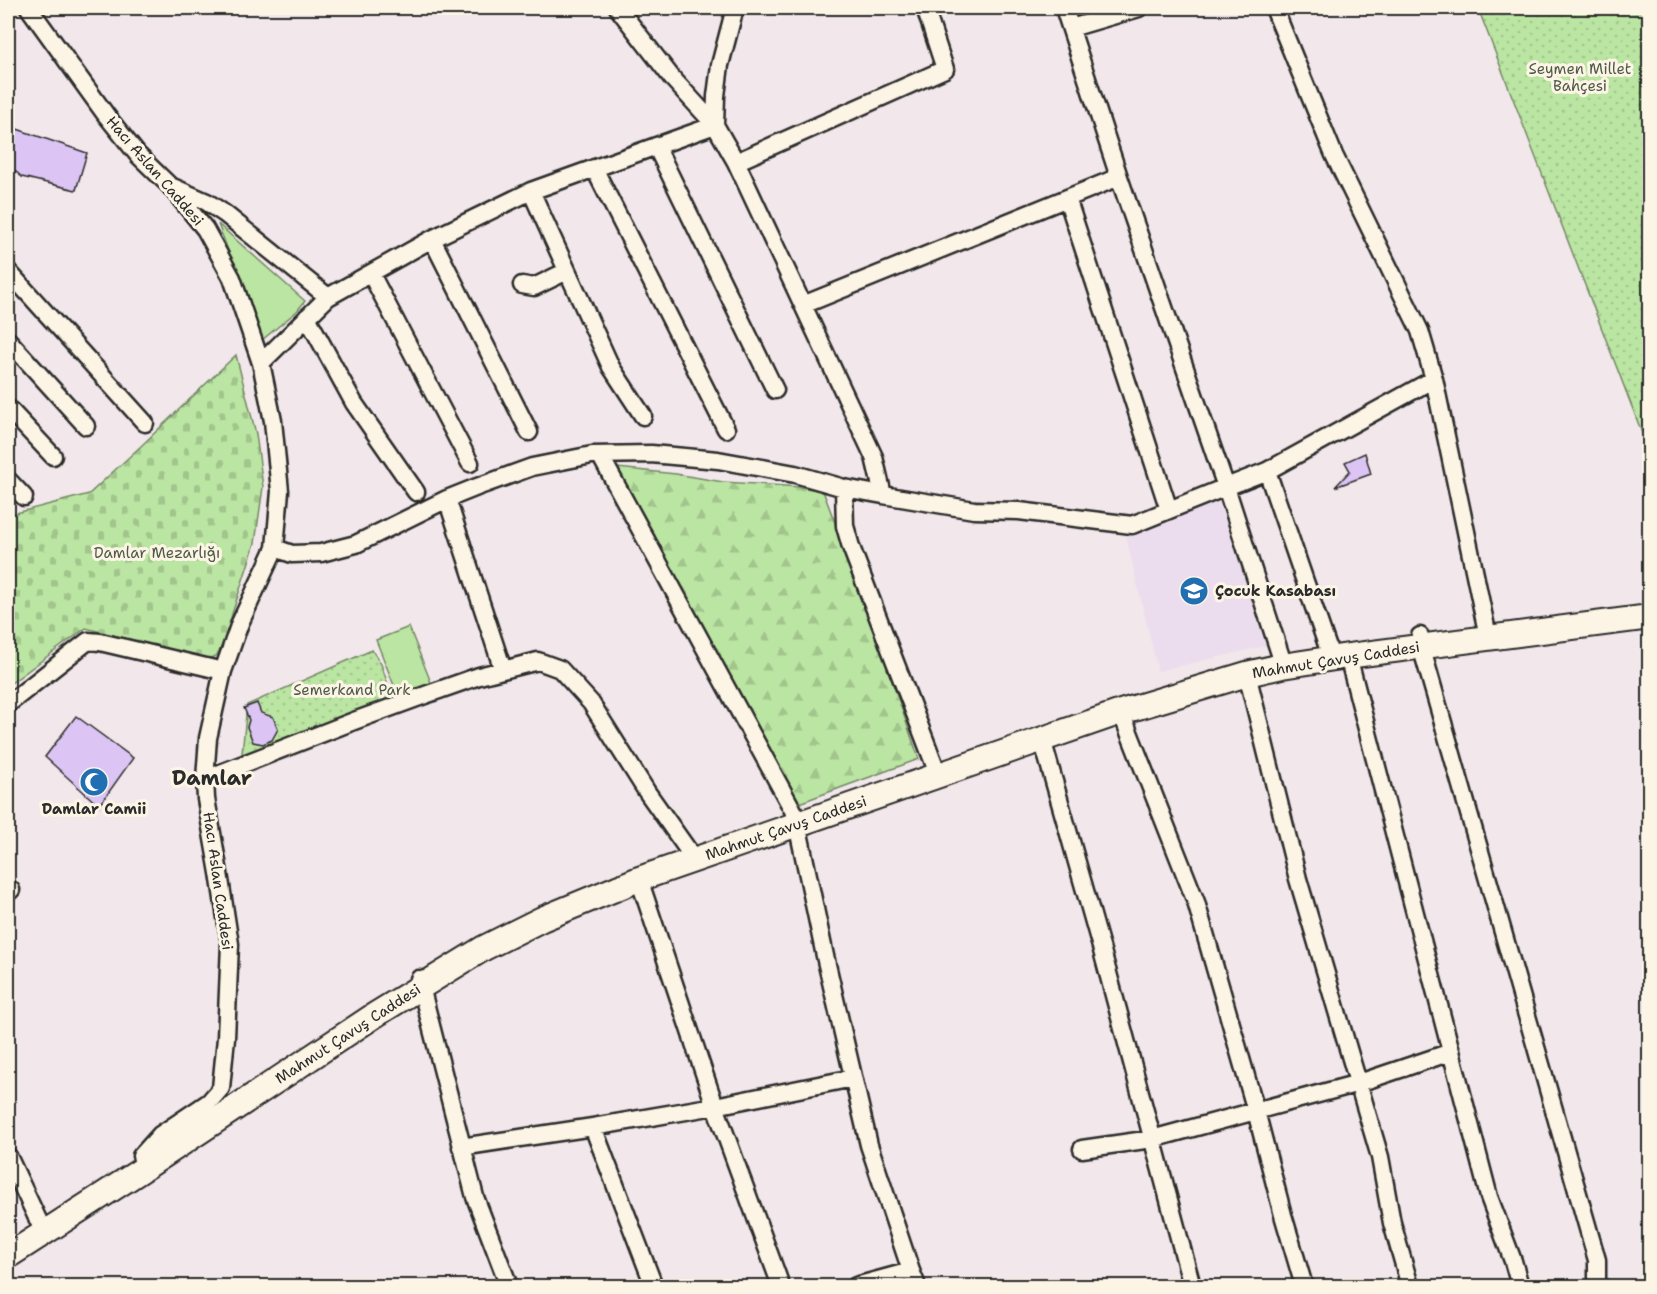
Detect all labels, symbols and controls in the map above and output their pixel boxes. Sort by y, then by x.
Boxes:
park label: Seymen Millet Bahçesi [1529,59,1631,96]
street label: Hacı Aslan Caddesi [102,112,208,230]
park label: Damlar Mezarlığı [94,543,220,563]
school or university icon: Çocuk Kasabası [1178,575,1210,607]
place label: Çocuk Kasabası [1215,581,1336,601]
street label: Mahmut Çavuş Caddesi [1251,637,1421,683]
park label: Semerkand Park [293,680,411,700]
district label: Damlar [172,764,252,792]
mosque icon: Damlar Camii [78,766,110,798]
street label: Mahmut Çavuş Caddesi [703,791,869,865]
place label: Damlar Camii [42,799,146,819]
street label: Hacı Aslan Caddesi [198,811,238,951]
street label: Mahmut Çavuş Caddesi [271,979,425,1089]

